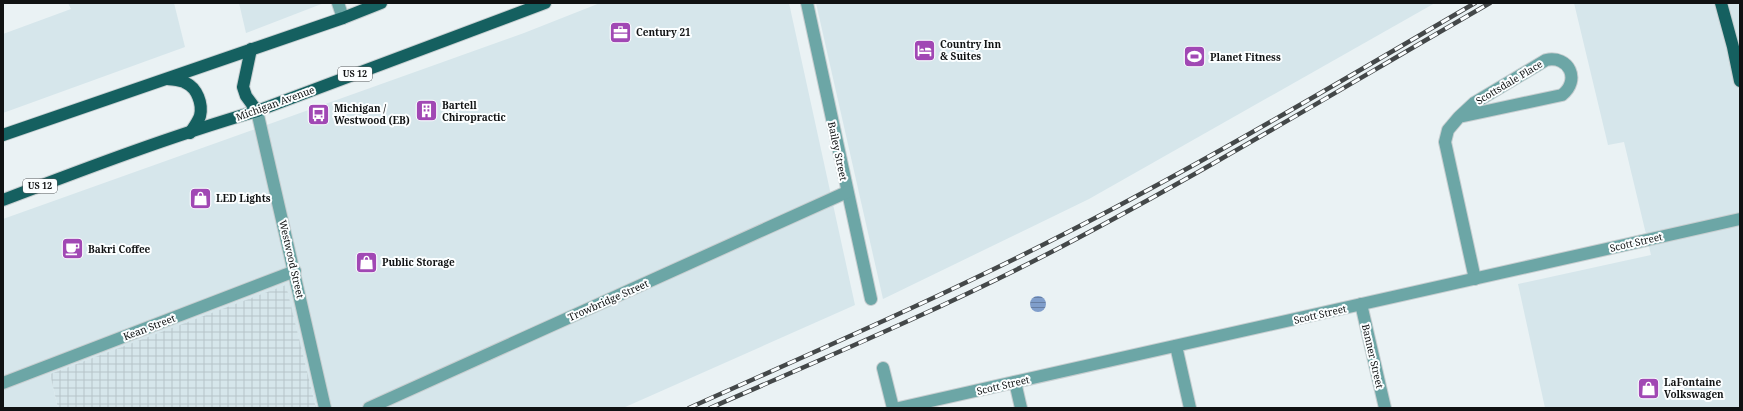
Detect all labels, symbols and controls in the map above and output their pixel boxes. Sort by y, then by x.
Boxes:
office icon: Century 21 [607,19,633,45]
place label: Century 21 [636,25,691,39]
hotel icon: Country Inn & Suites [911,37,937,63]
place label: Country Inn & Suites [940,37,1002,63]
sports icon: Planet Fitness [1182,44,1208,70]
place label: Planet Fitness [1210,50,1281,64]
street label: Scottsdale Place [1473,57,1545,107]
road number: US 12 [338,67,372,81]
street label: Michigan Avenue [234,82,316,124]
building icon: Bartell Chiropractic [413,98,439,124]
place label: Bartell Chiropractic [442,98,506,124]
bus stop icon: Michigan / Westwood (EB) [305,101,331,127]
place label: Michigan / Westwood (EB) [334,101,410,127]
street label: Bailey Street [825,120,851,182]
road number: US 12 [23,179,57,193]
shop icon: LED Lights [188,185,214,211]
place label: LED Lights [216,191,271,205]
street label: Westwood Street [276,218,308,300]
street label: Scott Street [1608,229,1664,255]
cafe icon: Bakri Coffee [59,236,85,262]
place label: Bakri Coffee [88,242,151,256]
shop icon: Public Storage [353,249,379,275]
place label: Public Storage [382,255,455,269]
street label: Trowbridge Street [566,276,651,324]
street label: Scott Street [1292,301,1348,327]
street label: Kean Street [121,310,177,343]
street label: Banner Street [1359,322,1387,390]
street label: Scott Street [975,372,1031,398]
shop icon: LaFontaine Volkswagen [1635,375,1661,401]
place label: LaFontaine Volkswagen [1664,375,1724,401]

